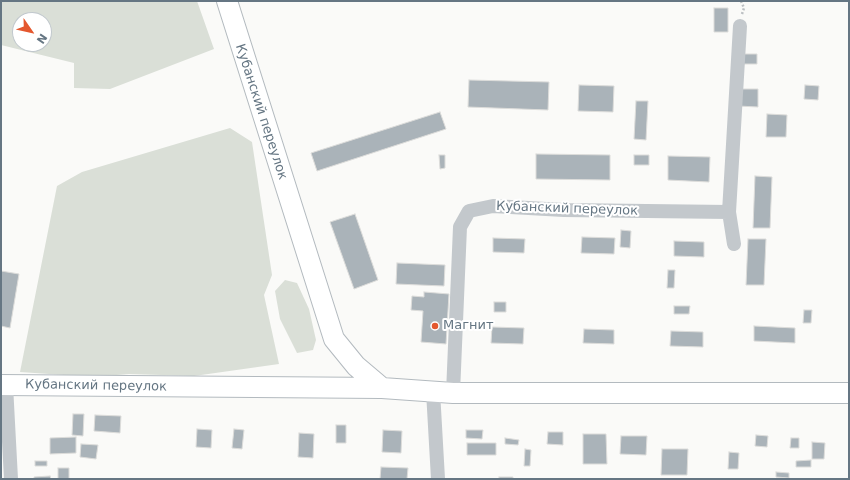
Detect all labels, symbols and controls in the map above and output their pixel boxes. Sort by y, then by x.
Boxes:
north arrow [12,12,52,52]
text: N [34,31,50,46]
street label: Кубанский переулок [232,42,290,182]
street label: Кубанский переулок [496,199,638,219]
place label: Магнит [443,318,494,334]
marker: Магнит [430,321,440,331]
street label: Кубанский переулок [25,377,167,395]

